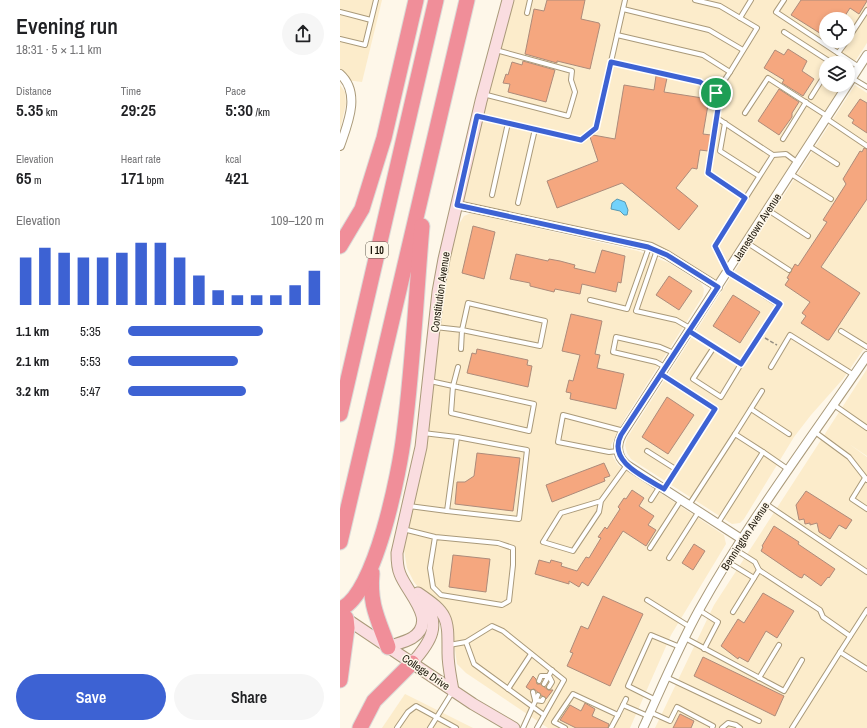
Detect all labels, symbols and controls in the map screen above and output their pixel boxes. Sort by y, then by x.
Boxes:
text: Evening run [16,11,118,41]
map controls [819,12,855,92]
button: locate [819,12,855,48]
button: share [282,13,324,55]
text: 18:31 · 5 × 1.1 km [16,41,102,58]
button: layers [819,56,855,92]
pin [699,76,733,110]
icon: arrive [705,82,727,104]
text: Distance [16,84,52,98]
text: Time [121,84,141,98]
text: Pace [225,84,246,98]
text: 5.35 [16,98,43,121]
text: 29:25 [121,98,156,121]
text: 5:30 [225,98,253,121]
text: km [43,105,58,119]
text: /km [253,105,270,119]
text: Elevation [16,152,54,166]
text: Heart rate [121,152,161,166]
text: kcal [225,152,241,166]
text: 65 [16,166,32,189]
text: 171 [121,166,144,189]
text: 421 [225,166,249,189]
text: m [32,173,42,187]
text: bpm [144,173,164,187]
street label: Jamestown Avenue [730,190,784,264]
text: Elevation [16,212,60,229]
text: 109–120 m [271,212,324,229]
road number: I 10 [366,242,388,258]
street label: Constitution Avenue [427,251,453,333]
text: 1.1 km [16,323,49,340]
text: 5:35 [80,323,101,340]
text: 2.1 km [16,353,49,370]
text: 5:53 [80,353,101,370]
text: 3.2 km [16,383,49,400]
text: 5:47 [80,383,101,400]
street label: Bennington Avenue [718,499,772,573]
street label: College Drive [399,651,453,693]
button: Save [16,674,166,720]
button: Share [174,674,324,720]

